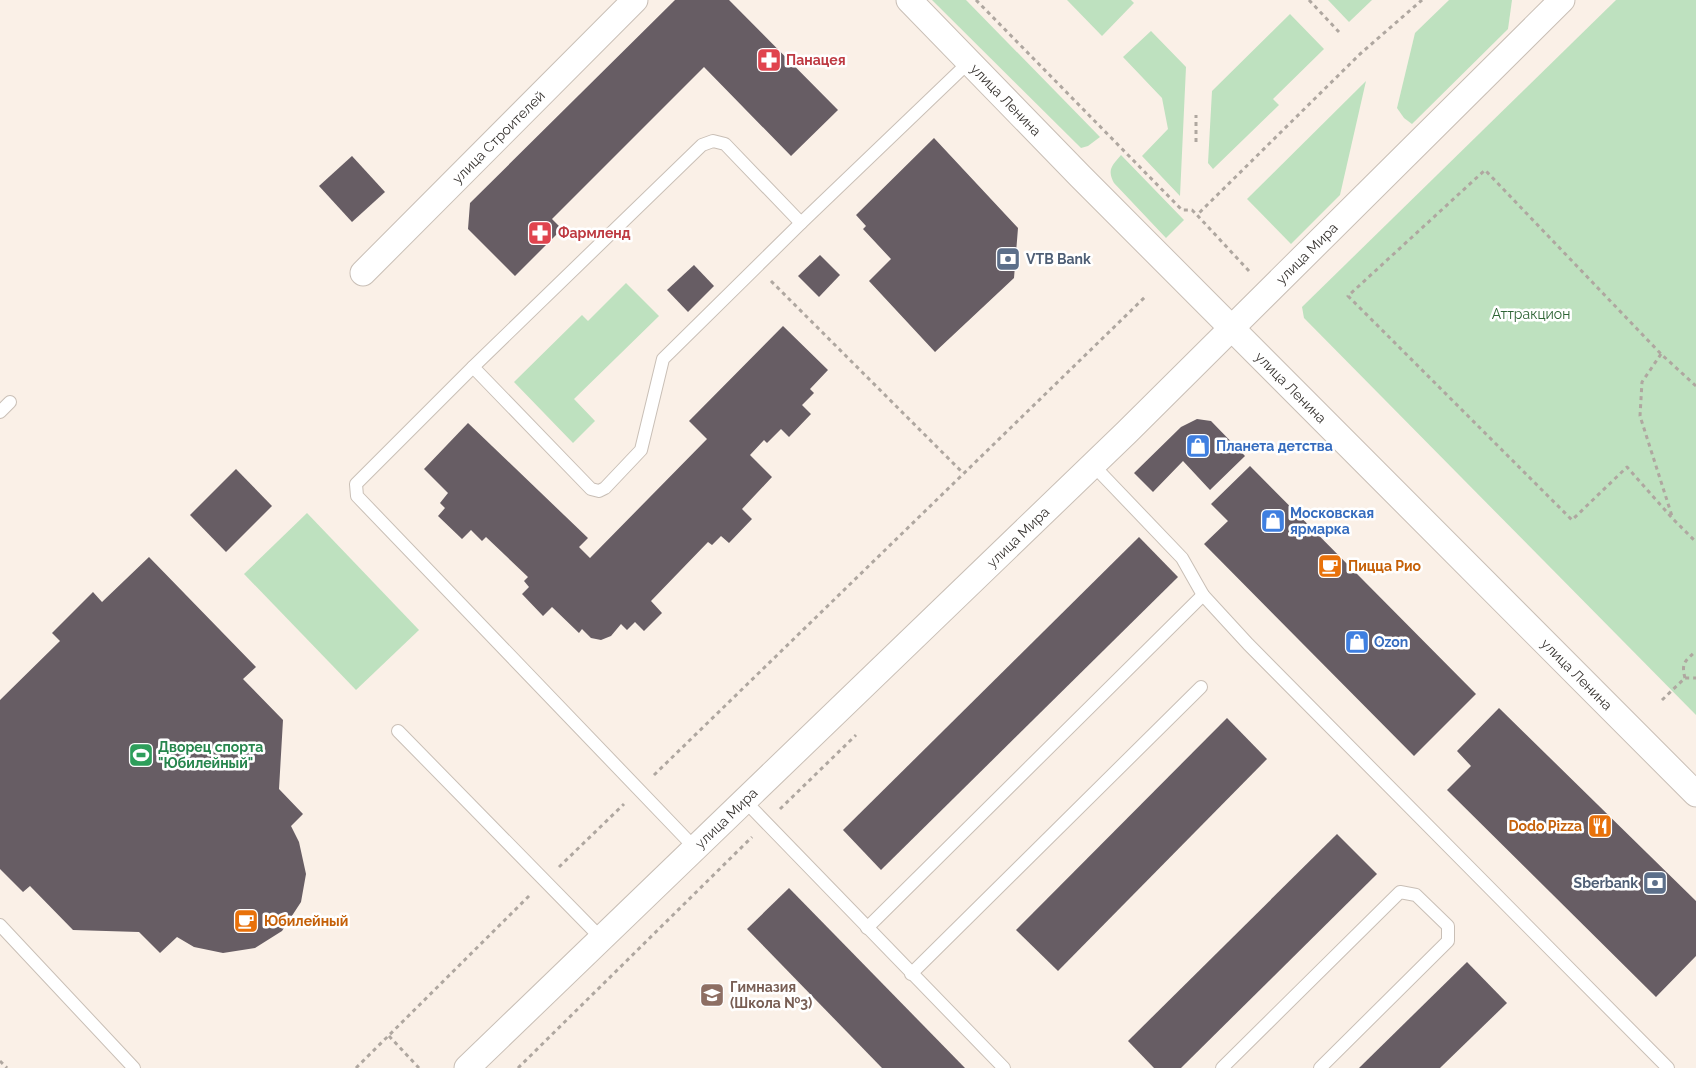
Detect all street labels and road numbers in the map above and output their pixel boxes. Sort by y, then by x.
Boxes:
street label: улица Ленина [967,60,1044,139]
street label: улица Строителей [449,87,548,187]
street label: улица Мира [1273,220,1341,287]
street label: улица Ленина [1252,349,1330,426]
street label: улица Мира [983,504,1052,571]
street label: улица Ленина [1538,635,1616,713]
street label: улица Мира [692,785,761,852]

